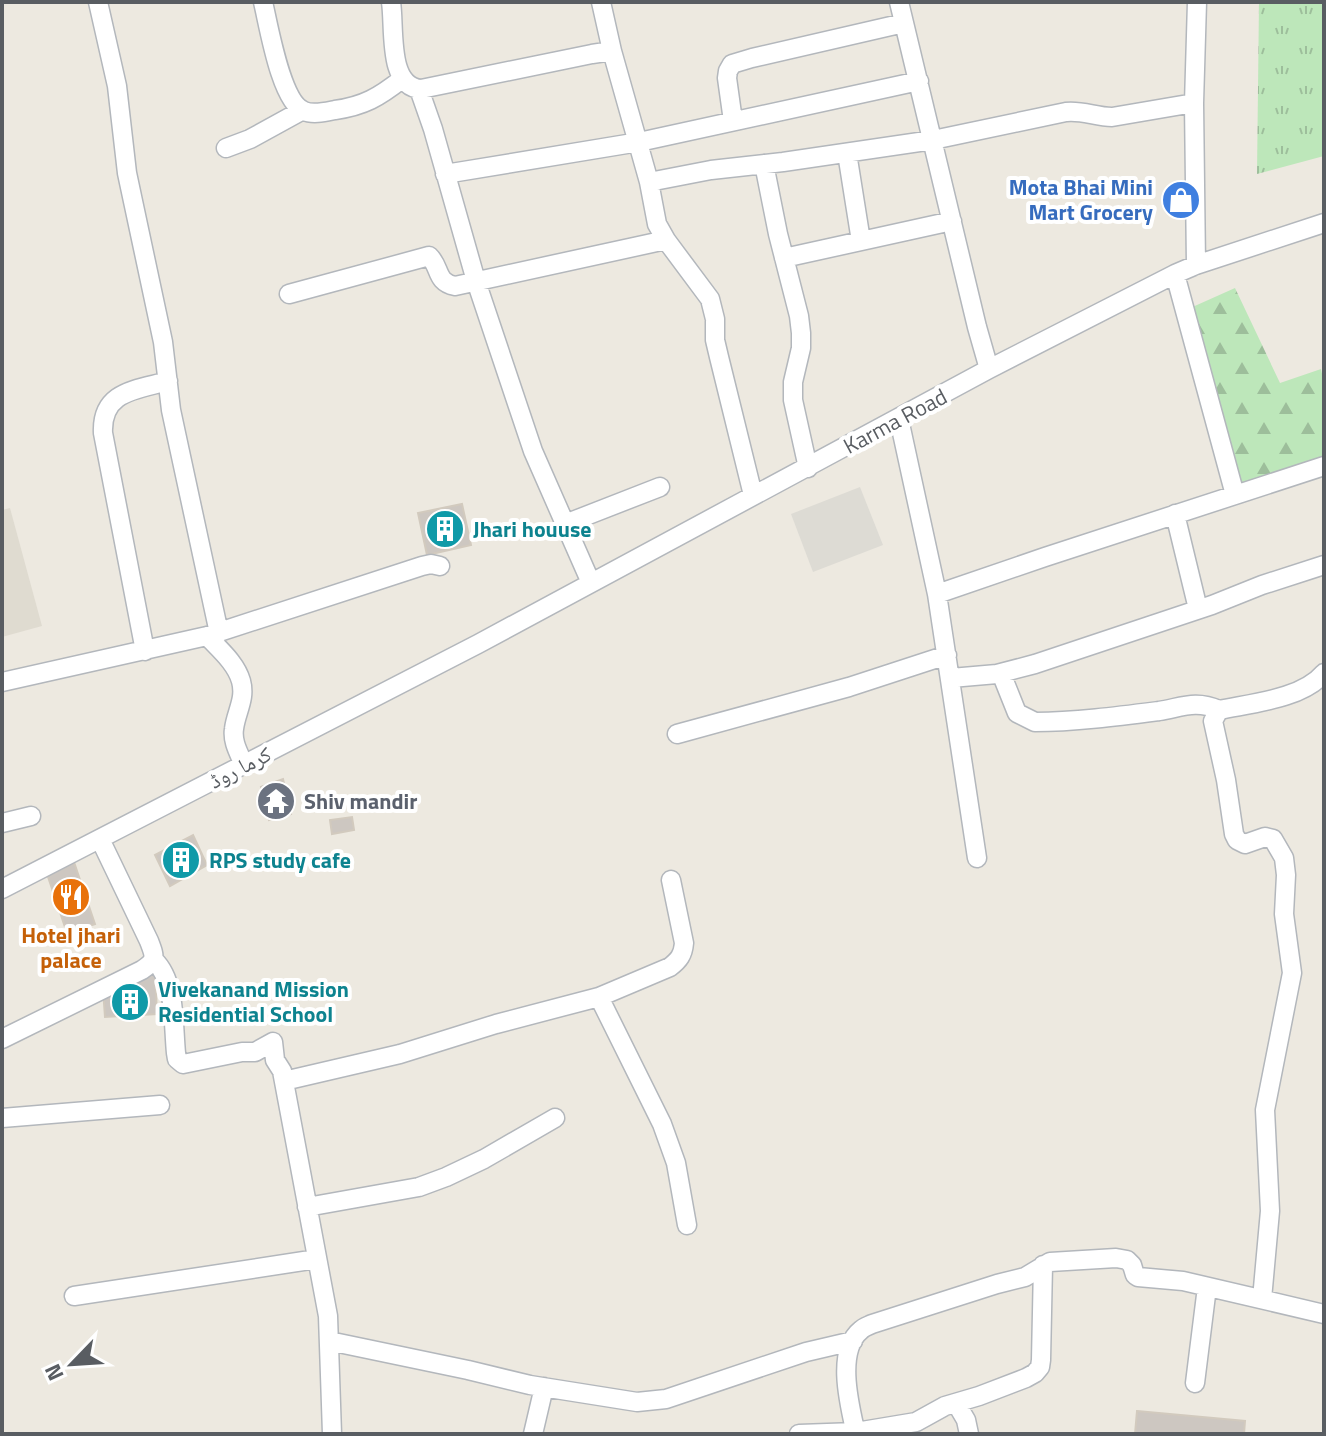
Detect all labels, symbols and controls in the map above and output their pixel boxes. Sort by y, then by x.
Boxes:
place label: Mota Bhai Mini Mart Grocery [1009,170,1153,229]
shop icon: Mota Bhai Mini Mart Grocery [1160,179,1202,221]
street label: Karma Road [837,379,953,463]
building icon: Jhari houuse [424,508,466,550]
place label: Jhari houuse [473,512,592,546]
street label: کرما روڈ [203,737,277,797]
temple icon: Shiv mandir [255,780,297,822]
place label: Shiv mandir [304,784,417,818]
building icon: RPS study cafe [160,839,202,881]
place label: RPS study cafe [209,843,351,877]
restaurant icon: Hotel jhari palace [50,876,92,918]
place label: Hotel jhari palace [21,918,121,977]
place label: Vivekanand Mission Residential School [158,972,349,1031]
building icon: Vivekanand Mission Residential School [109,981,151,1023]
north arrow [32,1324,112,1404]
text: N [35,1358,73,1387]

